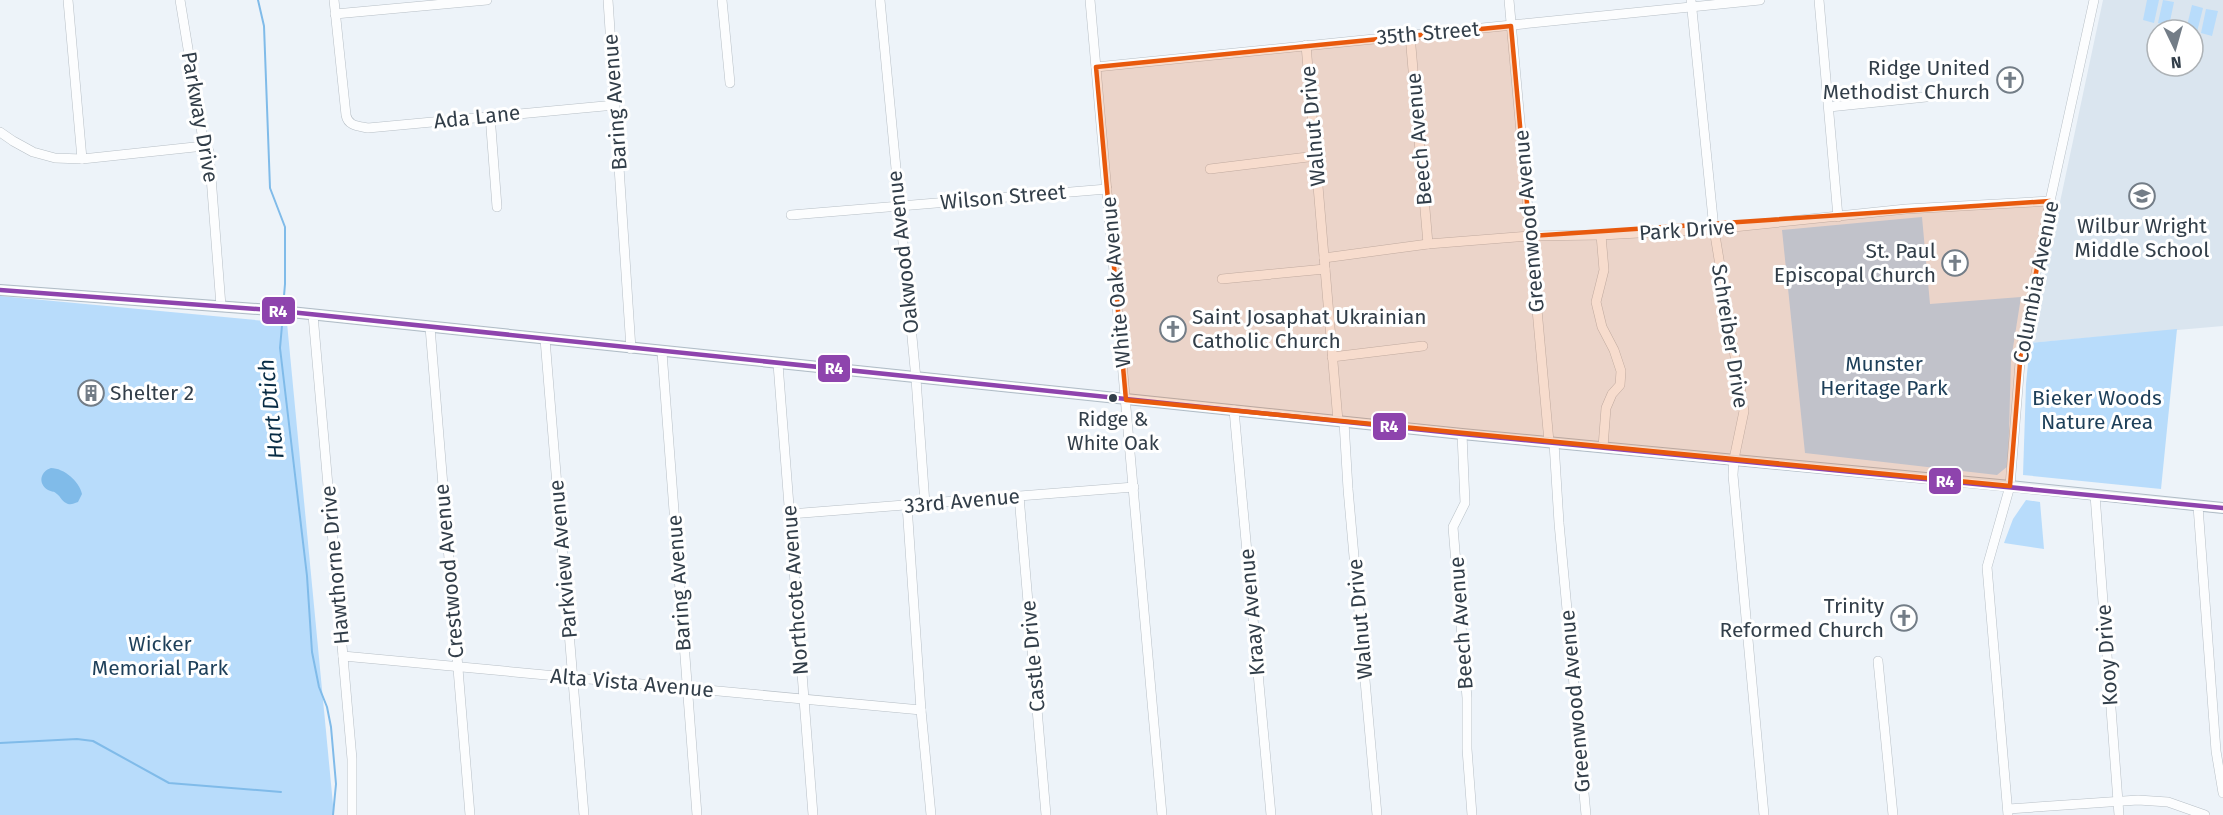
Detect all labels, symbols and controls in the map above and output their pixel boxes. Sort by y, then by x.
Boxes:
street label: 35th Street [1375,16,1481,50]
north arrow [2145,18,2205,78]
street label: Baring Avenue [597,33,633,171]
street label: Parkway Drive [176,50,224,184]
text: N [2170,53,2182,72]
place label: Ridge United Methodist Church [1823,55,1990,105]
street label: Walnut Drive [1295,65,1331,187]
church icon: Ridge United Methodist Church [1995,65,2025,95]
street label: Beech Avenue [1400,71,1438,207]
street label: Ada Lane [432,100,522,134]
street label: Greenwood Avenue [1508,129,1550,313]
street label: Oakwood Avenue [882,169,924,335]
street label: Wilson Street [939,179,1067,215]
school or university icon: Wilbur Wright Middle School [2127,181,2157,211]
street label: White Oak Avenue [1096,195,1136,369]
street label: Columbia Avenue [2007,199,2065,365]
place label: Wilbur Wright Middle School [2075,213,2209,263]
street label: Park Drive [1638,214,1736,246]
place label: St. Paul Episcopal Church [1774,238,1936,288]
church icon: St. Paul Episcopal Church [1940,248,1970,278]
street label: Schreiber Drive [1706,262,1754,410]
line badge: R4 [261,296,296,325]
text: R4 [269,302,287,321]
place label: Saint Josaphat Ukrainian Catholic Church [1192,304,1427,354]
church icon: Saint Josaphat Ukrainian Catholic Church [1158,314,1188,344]
park label: Munster Heritage Park [1820,351,1948,401]
line badge: R4 [817,354,851,383]
water label: Hart Dtich [252,358,290,460]
text: R4 [825,359,843,378]
building icon: Shelter 2 [76,378,106,408]
place label: Shelter 2 [110,380,194,406]
park label: Bieker Woods Nature Area [2032,385,2162,435]
marker: Ridge & White Oak [1107,392,1119,404]
place label: Ridge & White Oak [1067,407,1160,455]
line badge: R4 [1372,412,1407,441]
text: R4 [1380,417,1398,436]
line badge: R4 [1928,467,1962,495]
text: R4 [1936,472,1954,491]
street label: Parkview Avenue [543,478,583,640]
street label: Crestwood Avenue [428,483,470,659]
street label: 33rd Avenue [903,483,1021,519]
street label: Hawthorne Drive [315,484,355,646]
street label: Northcote Avenue [776,504,814,676]
street label: Baring Avenue [661,514,697,652]
street label: Kraay Avenue [1233,547,1271,677]
street label: Beech Avenue [1443,556,1479,690]
street label: Walnut Drive [1342,558,1378,680]
place label: Trinity Reformed Church [1720,593,1885,643]
street label: Castle Drive [1015,599,1051,713]
church icon: Trinity Reformed Church [1889,603,1919,633]
street label: Kooy Drive [2090,603,2124,707]
street label: Greenwood Avenue [1554,609,1596,793]
park label: Wicker Memorial Park [92,631,228,681]
street label: Alta Vista Avenue [549,663,715,703]

